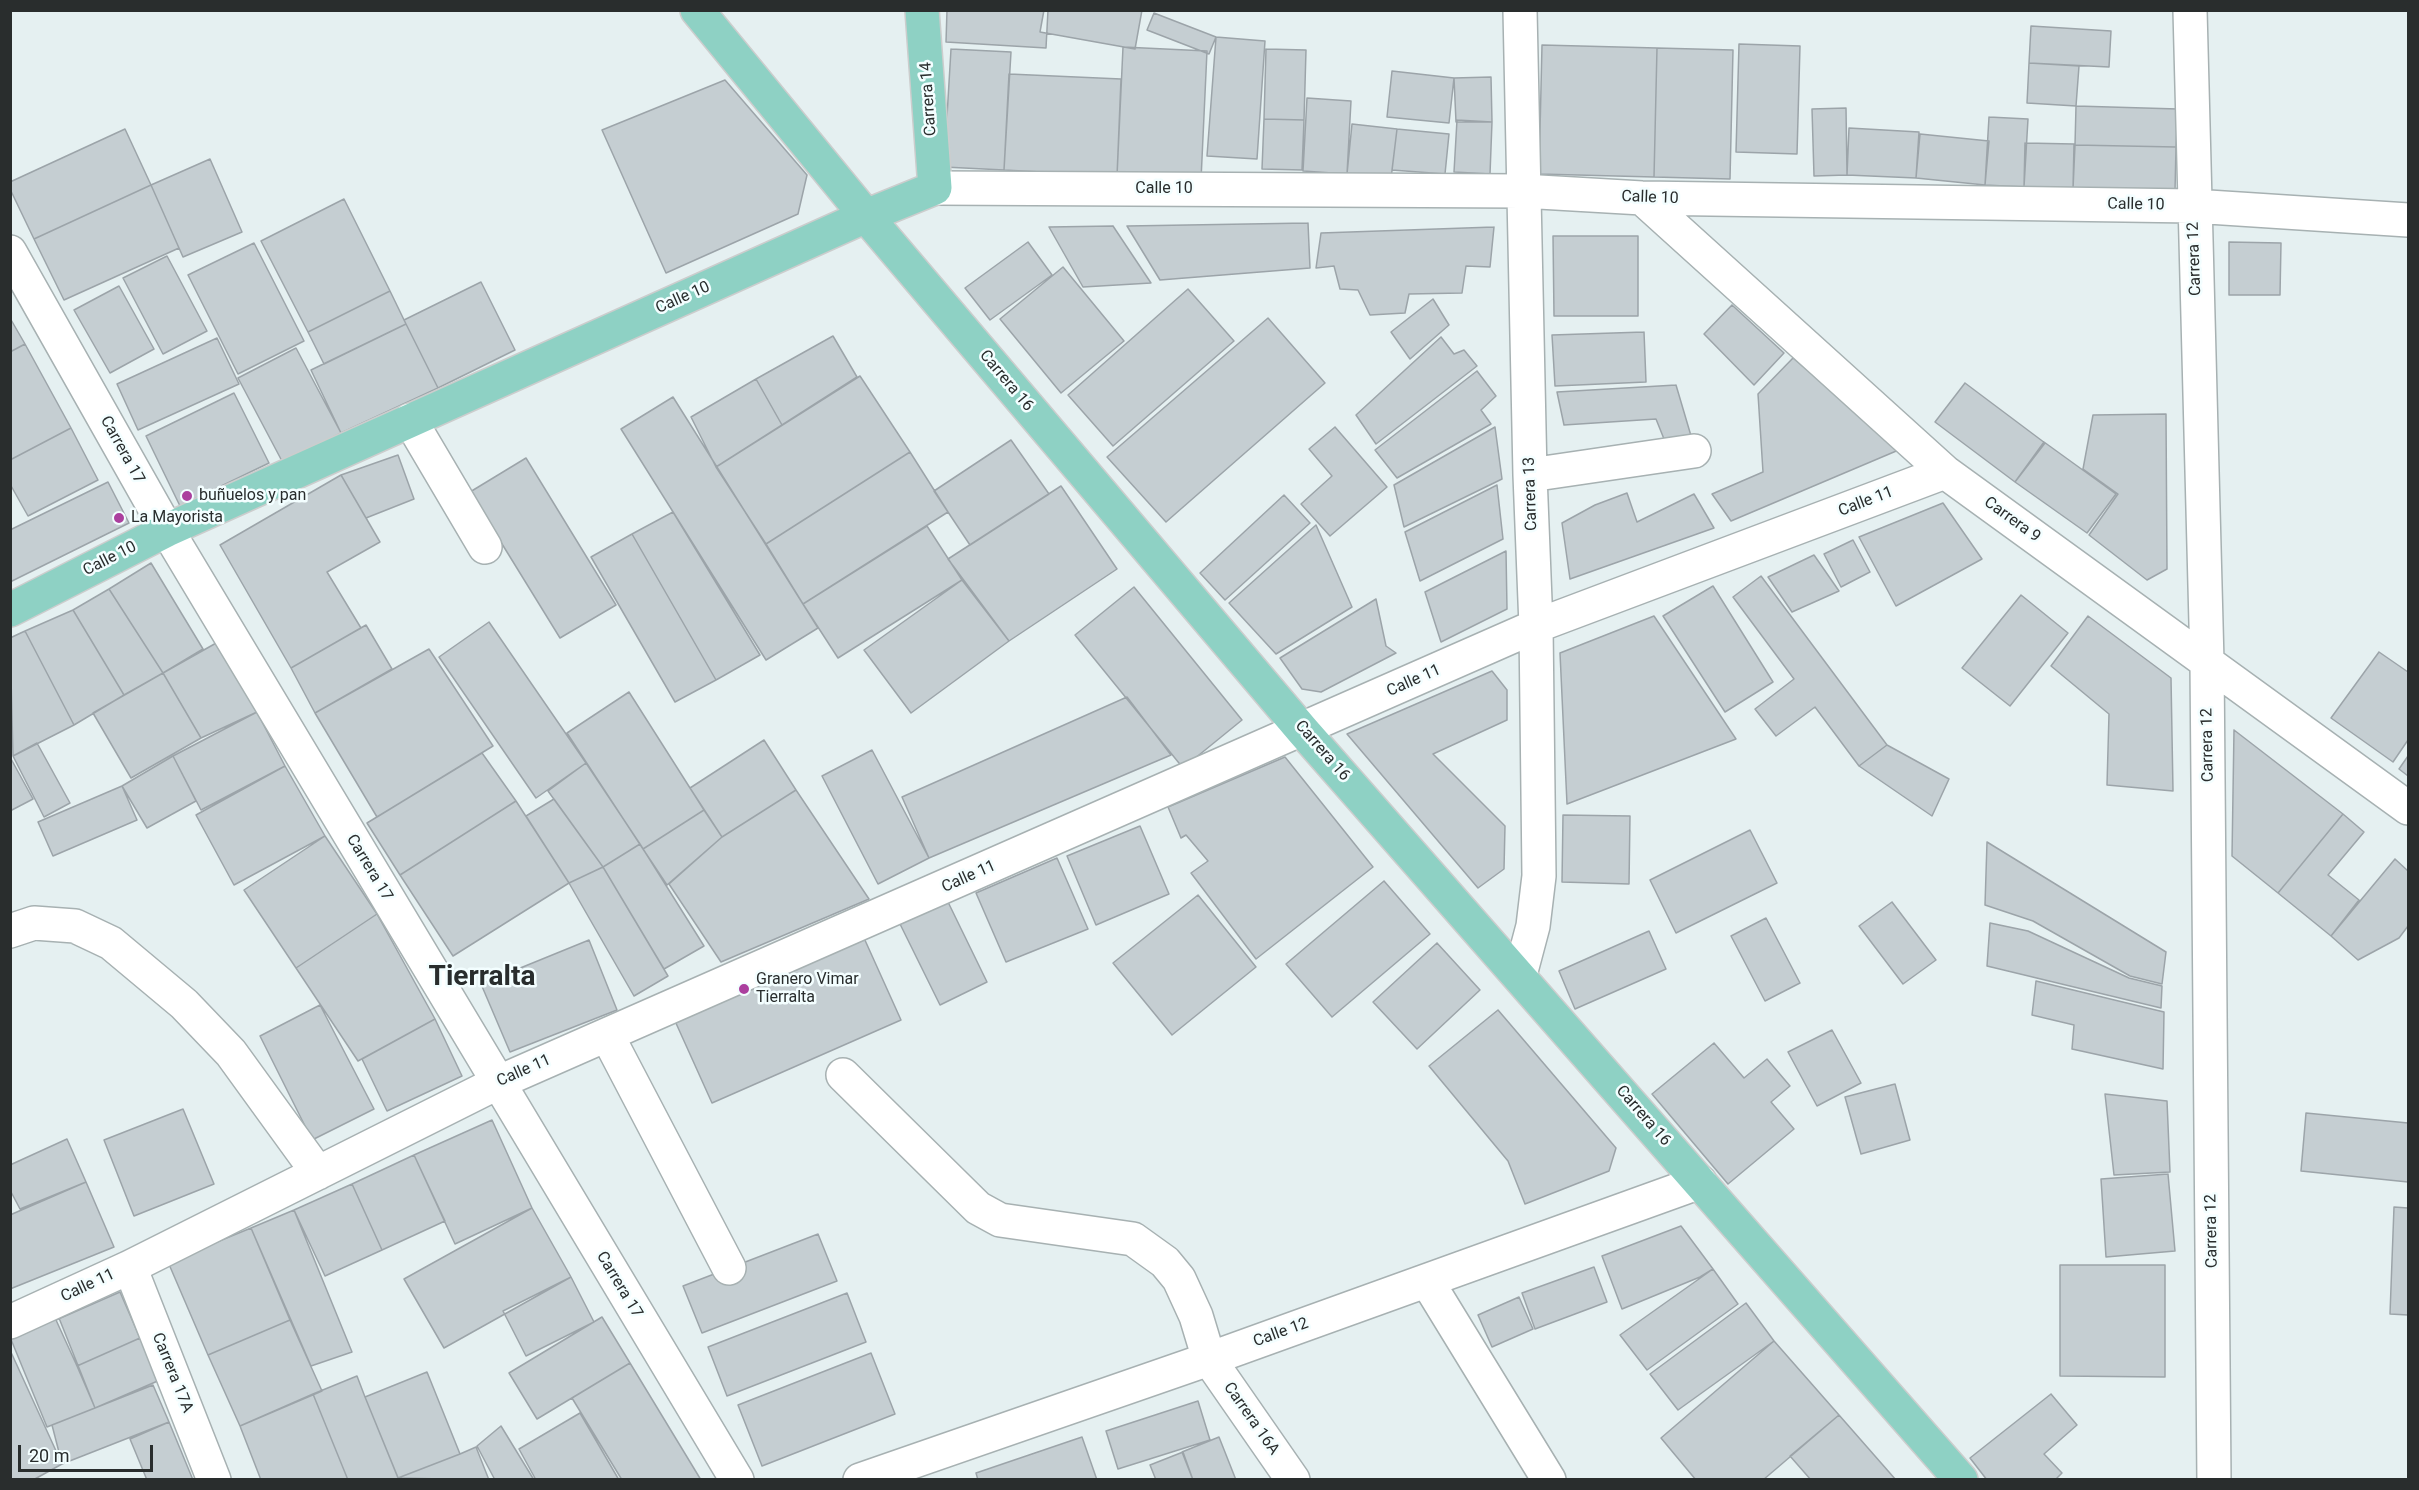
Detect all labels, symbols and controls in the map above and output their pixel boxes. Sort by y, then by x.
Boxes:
street label: Carrera 14 [917,61,941,137]
street label: Calle 10 [1135,179,1193,199]
street label: Calle 10 [1621,187,1679,209]
street label: Calle 10 [2107,195,2165,215]
street label: Carrera 12 [2184,222,2206,296]
street label: Calle 10 [653,278,713,318]
street label: Carrera 16 [975,346,1037,416]
street label: Carrera 17 [96,413,148,487]
street label: Carrera 13 [1520,457,1542,531]
street label: Calle 11 [1836,483,1896,521]
place label: buñuelos y pan [199,486,306,506]
marker: buñuelos y pan [180,489,194,503]
street label: Carrera 9 [1980,493,2044,547]
place label: La Mayorista [131,508,223,528]
marker: La Mayorista [112,511,126,525]
street label: Calle 10 [80,537,140,581]
street label: Calle 11 [1384,661,1444,701]
street label: Carrera 12 [2198,708,2218,782]
street label: Carrera 16 [1290,717,1354,785]
street label: Carrera 17 [342,831,396,905]
street label: Calle 11 [939,857,999,897]
district label: Tierralta [429,961,535,995]
place label: Granero Vimar Tierralta [756,970,859,1008]
marker: Granero Vimar Tierralta [737,982,751,996]
street label: Calle 11 [494,1051,554,1091]
street label: Carrera 16 [1611,1082,1675,1150]
street label: Carrera 12 [2202,1194,2222,1268]
street label: Carrera 17 [592,1248,646,1322]
street label: Calle 11 [58,1265,118,1307]
street label: Calle 12 [1251,1314,1311,1352]
street label: Carrera 17A [147,1330,197,1416]
street label: Carrera 16A [1219,1379,1283,1459]
scale bar [21,1433,156,1471]
text: 20 m [29,1445,69,1466]

